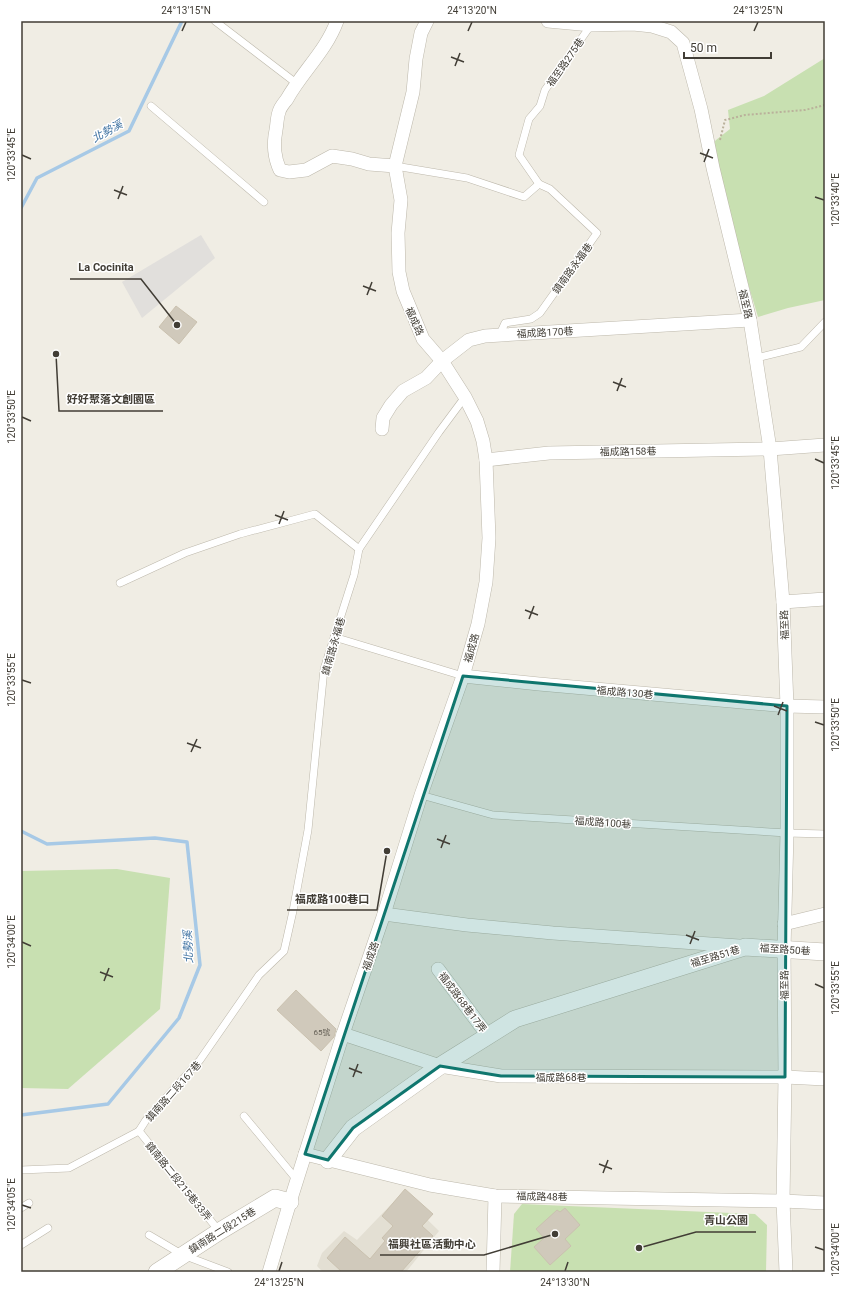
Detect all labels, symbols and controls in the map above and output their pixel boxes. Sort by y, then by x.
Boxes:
text: 24°13'15"N [161,5,211,16]
text: 24°13'20"N [447,5,497,16]
text: 24°13'25"N [733,5,783,16]
scale bar [684,34,771,60]
street label: 福至路275巷 [545,36,586,89]
text: 50 m [690,41,717,55]
water label: 北勢溪 [90,117,127,145]
text: 120°33'45"E [6,128,17,182]
text: 120°33'40"E [830,173,841,227]
street label: 鎮南路永福巷 [550,241,594,296]
callout: La Cocinita [70,256,141,279]
text: La Cocinita [78,261,134,274]
street label: 福至路 [737,288,754,320]
street label: 福成路 [403,305,426,337]
street label: 福成路170巷 [516,326,574,339]
callout: 好好聚落文創園區 [59,388,163,411]
text: 120°33'50"E [6,390,17,444]
text: 好好聚落文創園區 [67,393,155,406]
text: 120°33'45"E [830,436,841,490]
street label: 福成路158巷 [599,446,657,457]
street label: 福至路 [778,610,791,640]
street label: 鎮南路永福巷 [320,616,347,676]
street label: 福成路 [462,632,481,664]
text: 120°33'55"E [6,653,17,707]
street label: 福成路130巷 [596,685,654,700]
text: 120°33'50"E [830,698,841,752]
street label: 福成路100巷 [574,815,632,830]
callout: 福成路100巷口 [287,887,377,910]
text: 福成路100巷口 [295,893,369,906]
text: 120°34'00"E [6,915,17,969]
water label: 北勢溪 [181,928,196,964]
street label: 福成路 [360,940,381,972]
street label: 福至路50巷 [759,942,811,957]
street label: 福至路51巷 [689,944,741,969]
text: 120°33'55"E [830,961,841,1015]
street label: 福成路68巷17弄 [436,970,489,1035]
street label: 福至路 [779,970,790,1000]
house number: 65號 [314,1028,331,1037]
street label: 鎮南路二段167巷 [144,1059,203,1124]
street label: 福成路68巷 [535,1072,587,1083]
street label: 鎮南路二段215巷33弄 [143,1140,214,1223]
text: 120°34'05"E [6,1178,17,1232]
street label: 福成路48巷 [516,1191,568,1202]
street label: 鎮南路二段215巷 [187,1205,258,1255]
callout: 青山公園 [696,1209,756,1232]
text: 青山公園 [704,1214,748,1227]
text: 120°34'00"E [830,1223,841,1277]
callout: 福興社區活動中心 [380,1232,484,1255]
text: 福興社區活動中心 [388,1238,476,1251]
text: 24°13'25"N [254,1277,304,1288]
text: 24°13'30"N [540,1277,590,1288]

